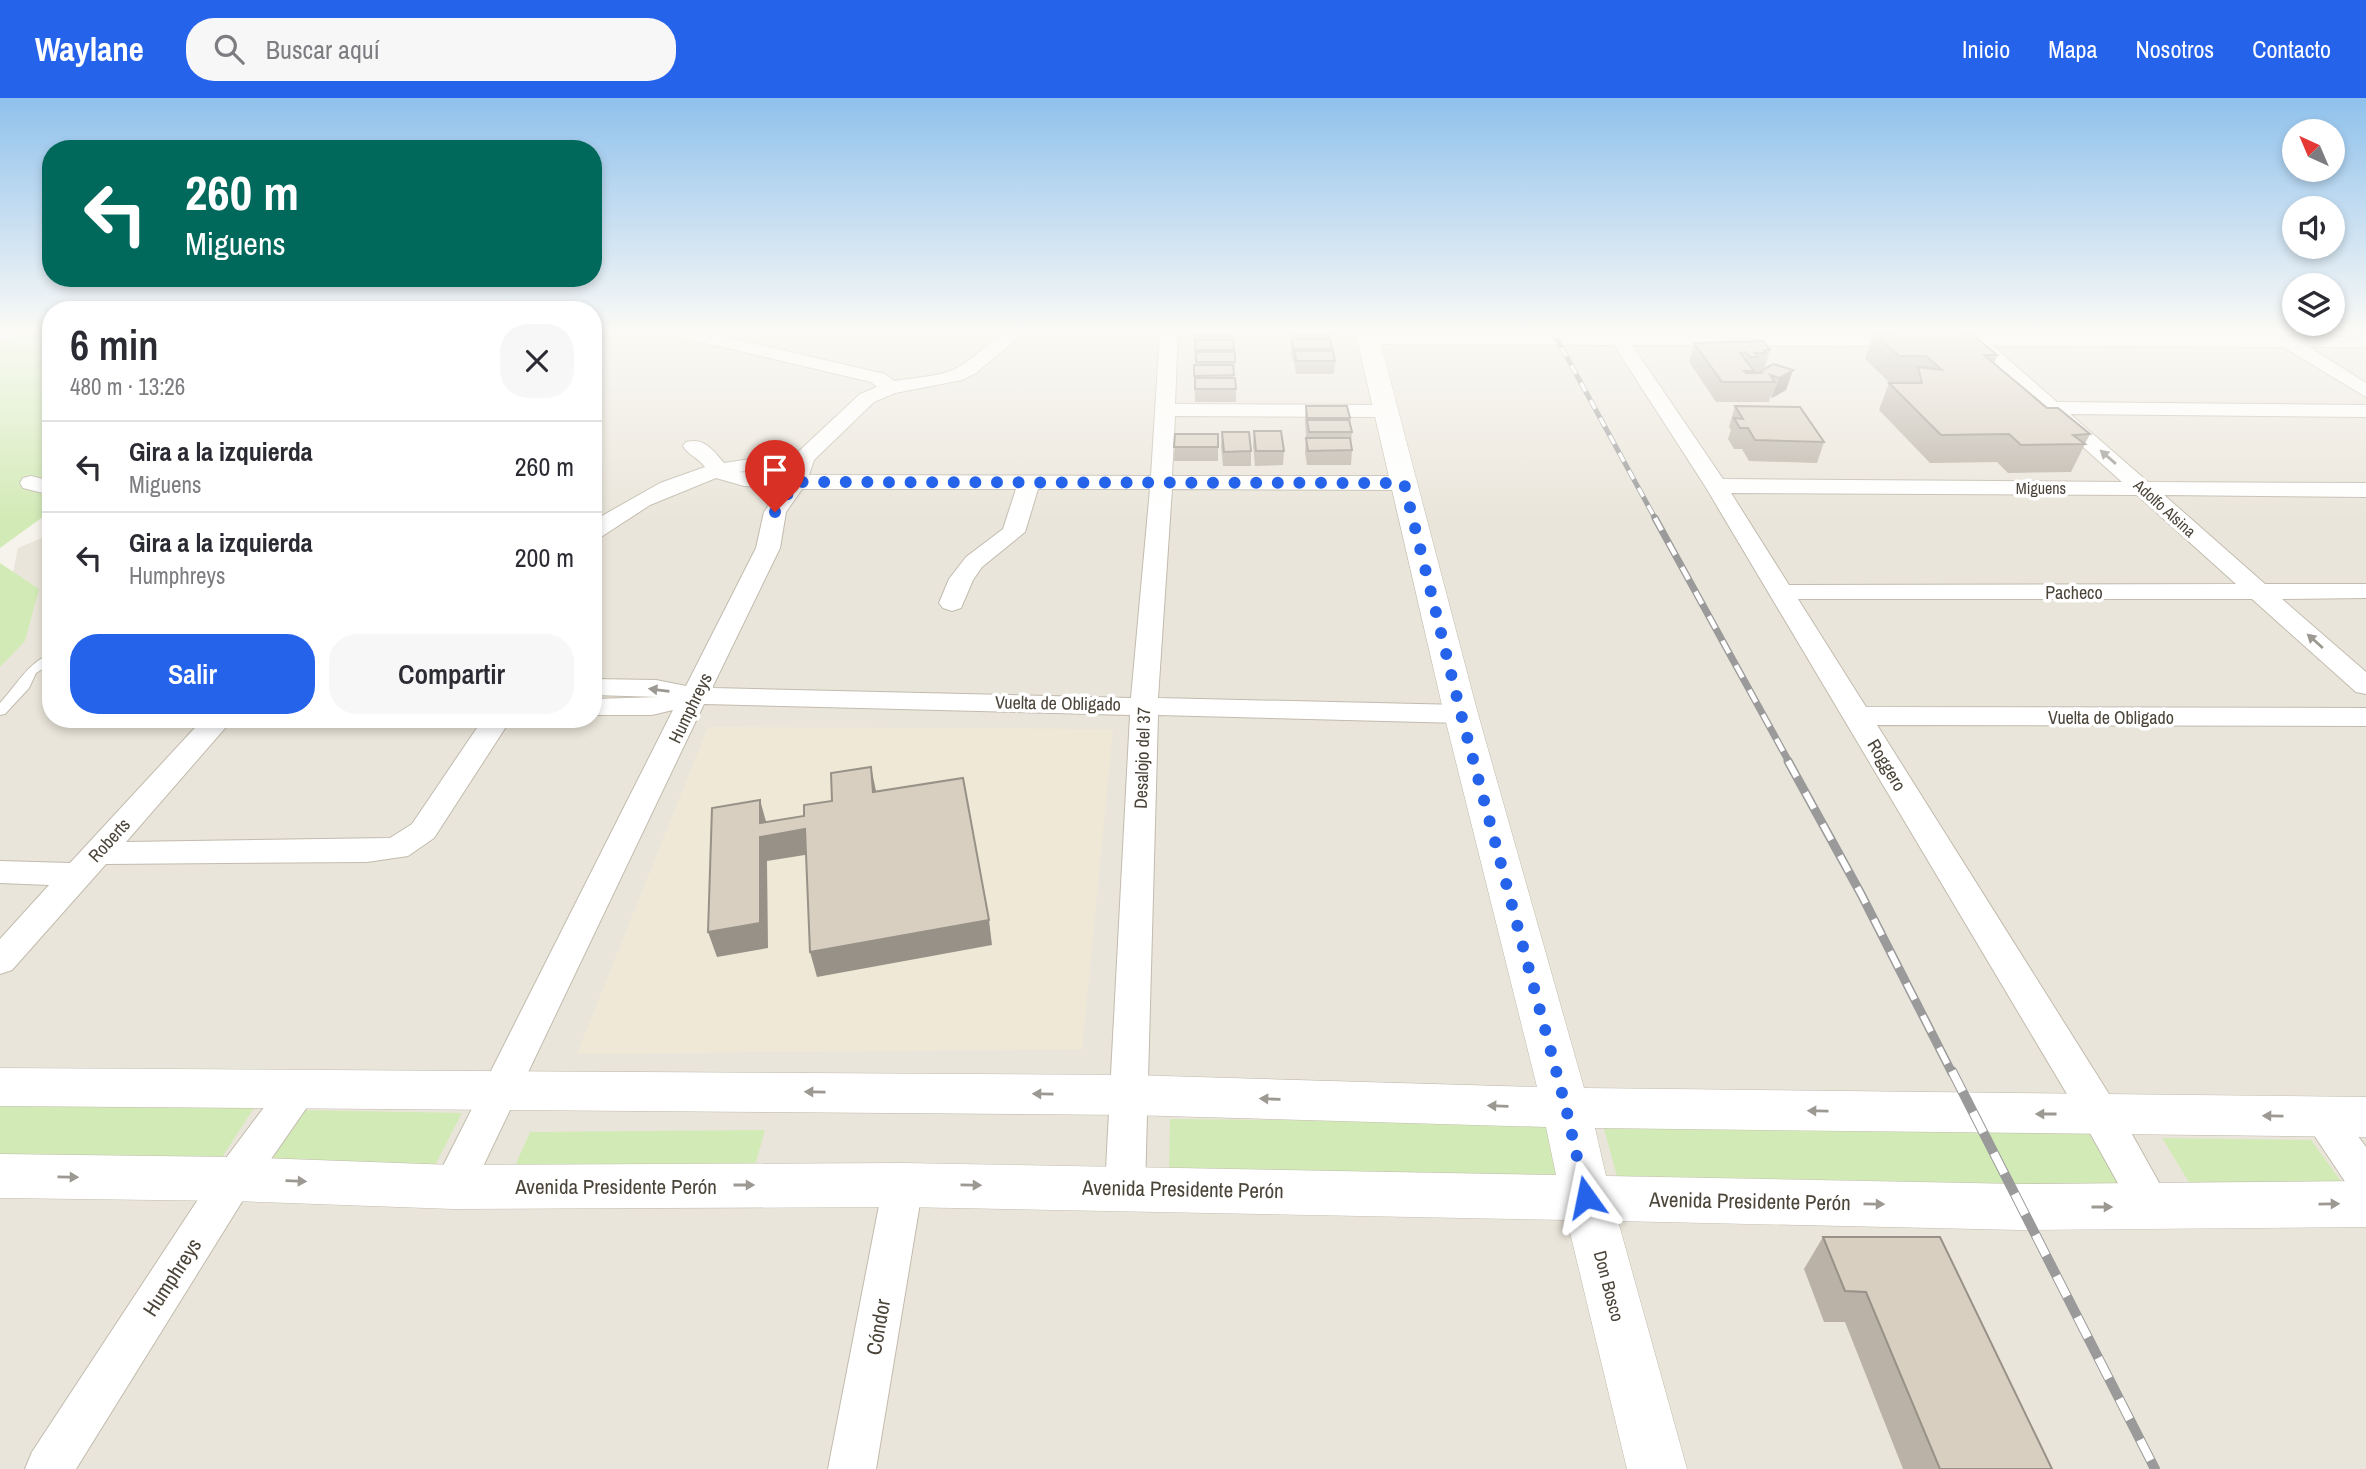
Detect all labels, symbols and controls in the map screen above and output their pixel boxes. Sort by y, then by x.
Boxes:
search box [186,18,676,81]
text: Waylane [35,27,144,71]
icon: search [210,30,248,68]
text: Buscar aquí [266,32,380,67]
text: Inicio [1962,33,2010,65]
text: Mapa [2048,33,2097,65]
text: Nosotros [2135,33,2214,65]
text: Contacto [2252,33,2331,65]
north arrow [2282,119,2345,182]
map controls [2282,119,2345,336]
text: 260 m [185,159,299,225]
icon: left [70,168,161,259]
button: sound [2282,196,2345,259]
text: Miguens [185,222,286,265]
button: layers [2282,273,2345,336]
text: 6 min [70,317,159,373]
button: close [500,324,574,398]
text: 480 m · 13:26 [70,371,185,402]
text: Gira a la izquierda [129,434,313,469]
pin [745,440,805,512]
icon: left [70,448,108,486]
text: 260 m [515,449,574,484]
one-way arrow [2100,450,2117,465]
icon: arrive [756,451,794,489]
text: Miguens [129,469,201,500]
street label: Adolfo Alsina [2128,474,2201,542]
street label: Miguens [2016,477,2066,499]
text: Gira a la izquierda [129,525,313,560]
icon: left [70,539,108,577]
text: 200 m [515,540,574,575]
text: Humphreys [129,560,225,591]
street label: Pacheco [2045,580,2103,605]
one-way arrow [2306,633,2324,649]
button: Salir [70,634,315,714]
button: Compartir [329,634,574,714]
street label: Humphreys [662,669,718,747]
one-way arrow [648,684,670,695]
street label: Vuelta de Obligado [995,689,1121,717]
street label: Vuelta de Obligado [2048,705,2174,730]
street label: Desalojo del 37 [1128,707,1156,809]
street label: Roggero [1862,734,1912,796]
street label: Roberts [82,812,136,868]
one-way arrow [804,1086,826,1098]
one-way arrow [1032,1089,1054,1100]
one-way arrow [1259,1094,1281,1105]
one-way arrow [1487,1100,1509,1111]
one-way arrow [1807,1106,1829,1117]
one-way arrow [2035,1108,2057,1120]
one-way arrow [2262,1110,2284,1122]
position arrow [1549,1160,1623,1234]
one-way arrow [57,1171,79,1183]
street label: Avenida Presidente Perón [514,1172,717,1201]
street label: Avenida Presidente Perón [1081,1173,1284,1205]
one-way arrow [285,1176,307,1187]
one-way arrow [733,1179,755,1191]
one-way arrow [960,1180,982,1191]
street label: Avenida Presidente Perón [1648,1185,1851,1217]
one-way arrow [1864,1198,1886,1209]
one-way arrow [2319,1198,2341,1210]
one-way arrow [2091,1201,2113,1212]
street label: Humphreys [136,1232,208,1322]
street label: Don Bosco [1588,1248,1630,1324]
street label: Cóndor [859,1296,897,1357]

